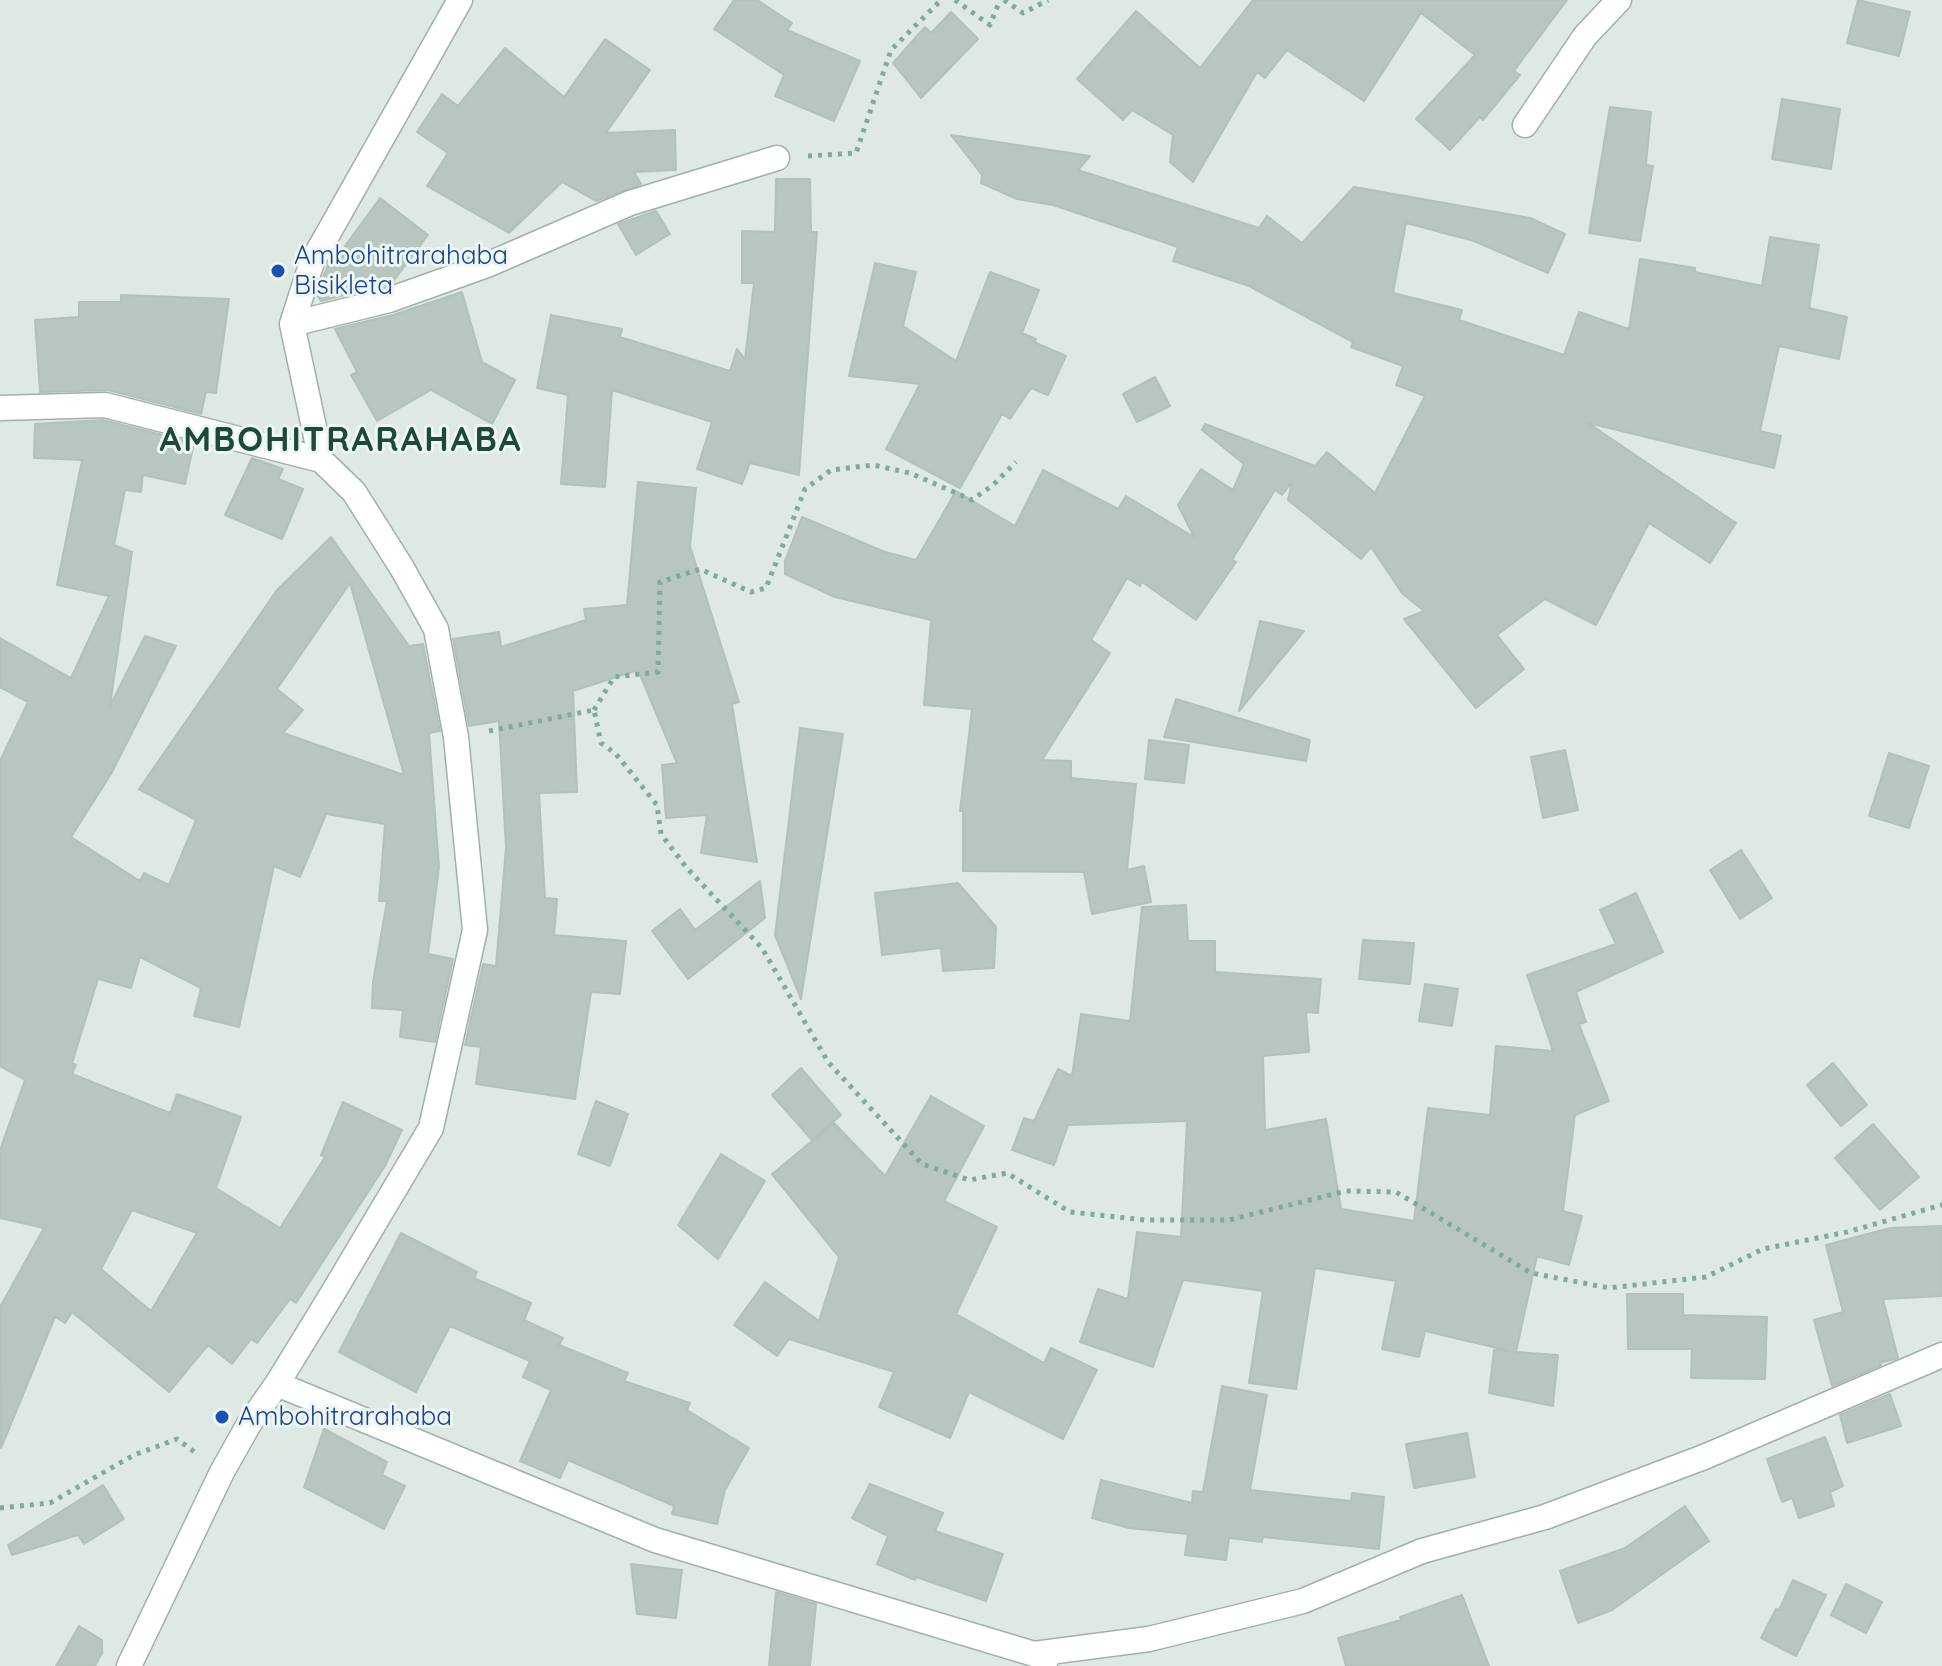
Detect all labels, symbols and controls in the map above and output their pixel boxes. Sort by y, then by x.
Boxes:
place label: Ambohitrarahaba Bisikleta [294,240,508,302]
marker: Ambohitrarahaba Bisikleta [269,262,287,280]
district label: AMBOHITRARAHABA [159,421,523,461]
place label: Ambohitrarahaba [238,1401,452,1433]
marker: Ambohitrarahaba [213,1408,231,1426]

